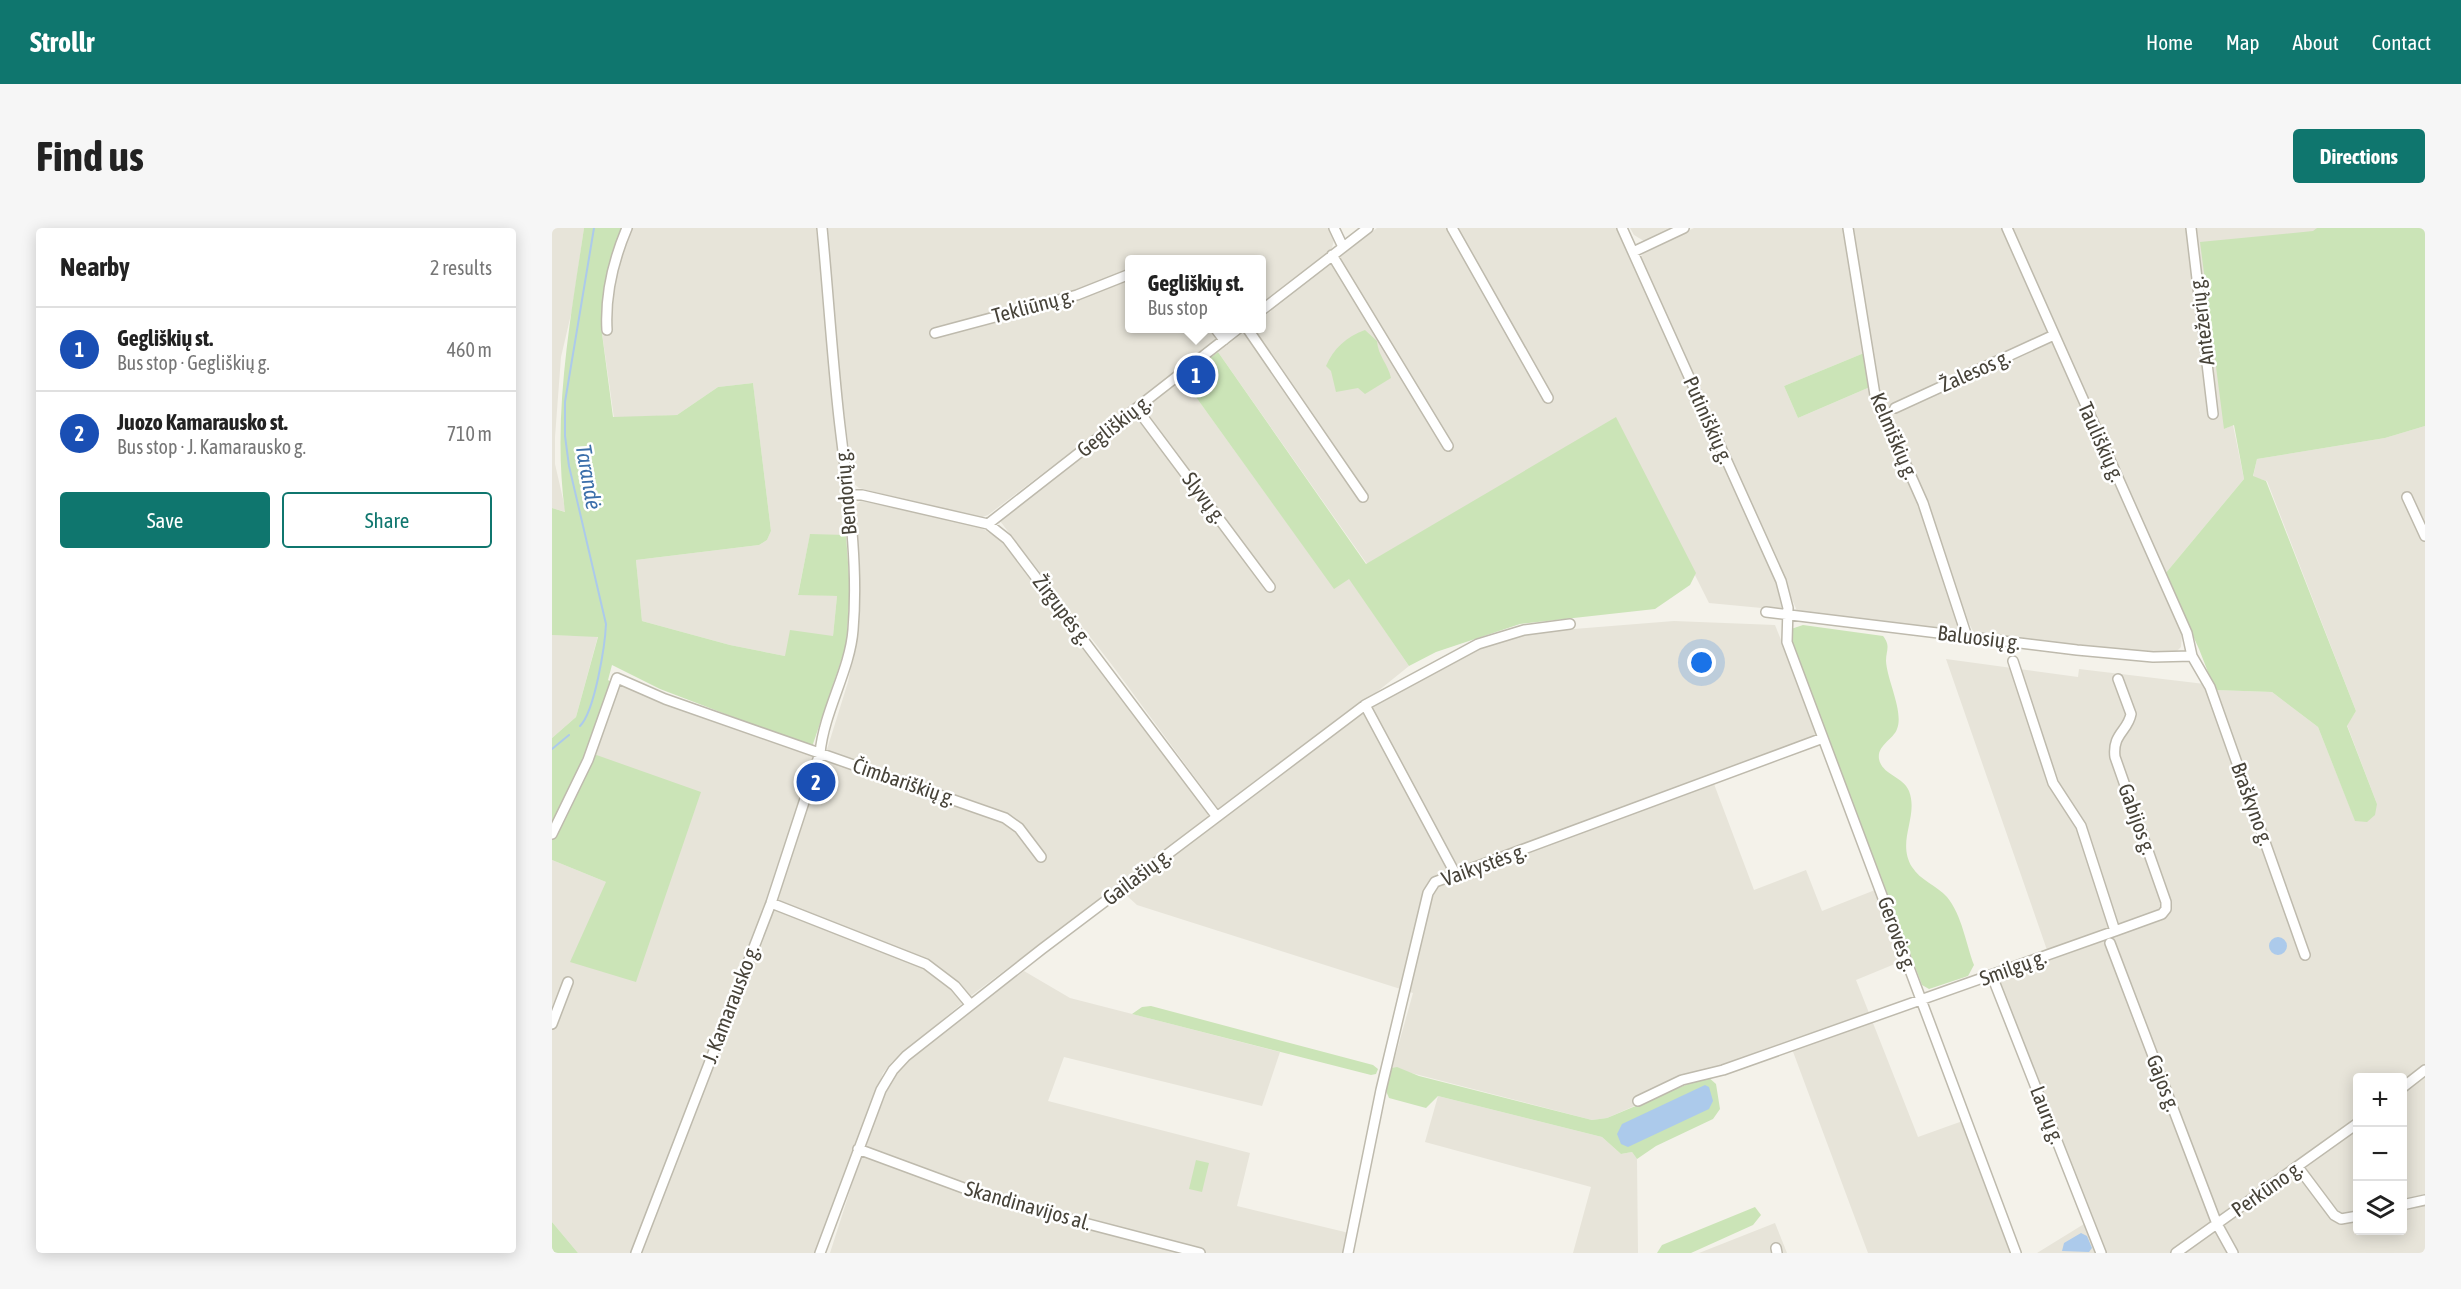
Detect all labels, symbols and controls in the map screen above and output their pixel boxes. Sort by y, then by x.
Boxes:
text: Strollr [30,26,94,58]
text: Home [2146,30,2193,54]
text: Map [2226,30,2260,54]
text: About [2293,30,2339,54]
text: Contact [2372,30,2431,54]
button: Directions [2293,129,2425,183]
text: Find us [36,132,144,180]
text: Nearby [60,252,130,282]
popup [1125,255,1266,333]
text: 2 results [430,256,492,279]
text: Gegliškių st. [1147,270,1244,296]
street label: Antežerių g. [2184,275,2218,367]
street label: Tekliūnų g. [989,283,1076,327]
text: Bus stop [1147,296,1208,319]
text: Gegliškių st. [117,325,213,351]
text: 1 [75,338,84,361]
text: 460 m [447,338,492,361]
street label: Žalesos g. [1936,344,2013,396]
text: Bus stop · Gegliškių g. [117,351,270,374]
pin: 1 [1176,352,1216,398]
street label: Putiniškių g. [1679,372,1739,467]
street label: Gegliškių g. [1072,389,1155,461]
street label: Kelmiškių g. [1866,389,1924,482]
street label: Tauliškių g. [2074,398,2130,485]
text: Juozo Kamarausko st. [117,409,288,435]
text: 2 [75,422,84,445]
text: 710 m [447,422,492,445]
text: Bus stop · J. Kamarausko g. [117,435,306,458]
water label: Tarandė [570,442,608,512]
street label: Bendorių g. [829,448,861,536]
street label: Slyvų g. [1178,467,1232,527]
button: Save [60,492,270,548]
button: Share [282,492,492,548]
street label: Žirgupės g. [1029,570,1097,649]
street label: Baluosių g. [1936,620,2022,654]
your location [1687,648,1716,677]
street label: Čimbariškių g. [850,752,959,810]
street label: Braškyno g. [2227,759,2279,848]
pin: 2 [796,760,836,804]
street label: Gabijos g. [2114,780,2162,857]
street label: Vaikystės g. [1438,838,1529,890]
street label: Gailašių g. [1098,843,1175,910]
street label: Gerovės g. [1873,893,1922,974]
street label: J. Kamarausko g. [696,941,764,1066]
street label: Smilgų g. [1976,944,2049,990]
street label: Gajos g. [2142,1051,2186,1114]
map controls [2353,1073,2407,1235]
button: + [2353,1073,2407,1127]
street label: Laurų g. [2026,1082,2070,1147]
button: − [2353,1127,2407,1181]
street label: Perkūno g. [2226,1155,2306,1221]
street label: Skandinavijos al. [962,1176,1094,1235]
button: layers [2353,1181,2407,1235]

